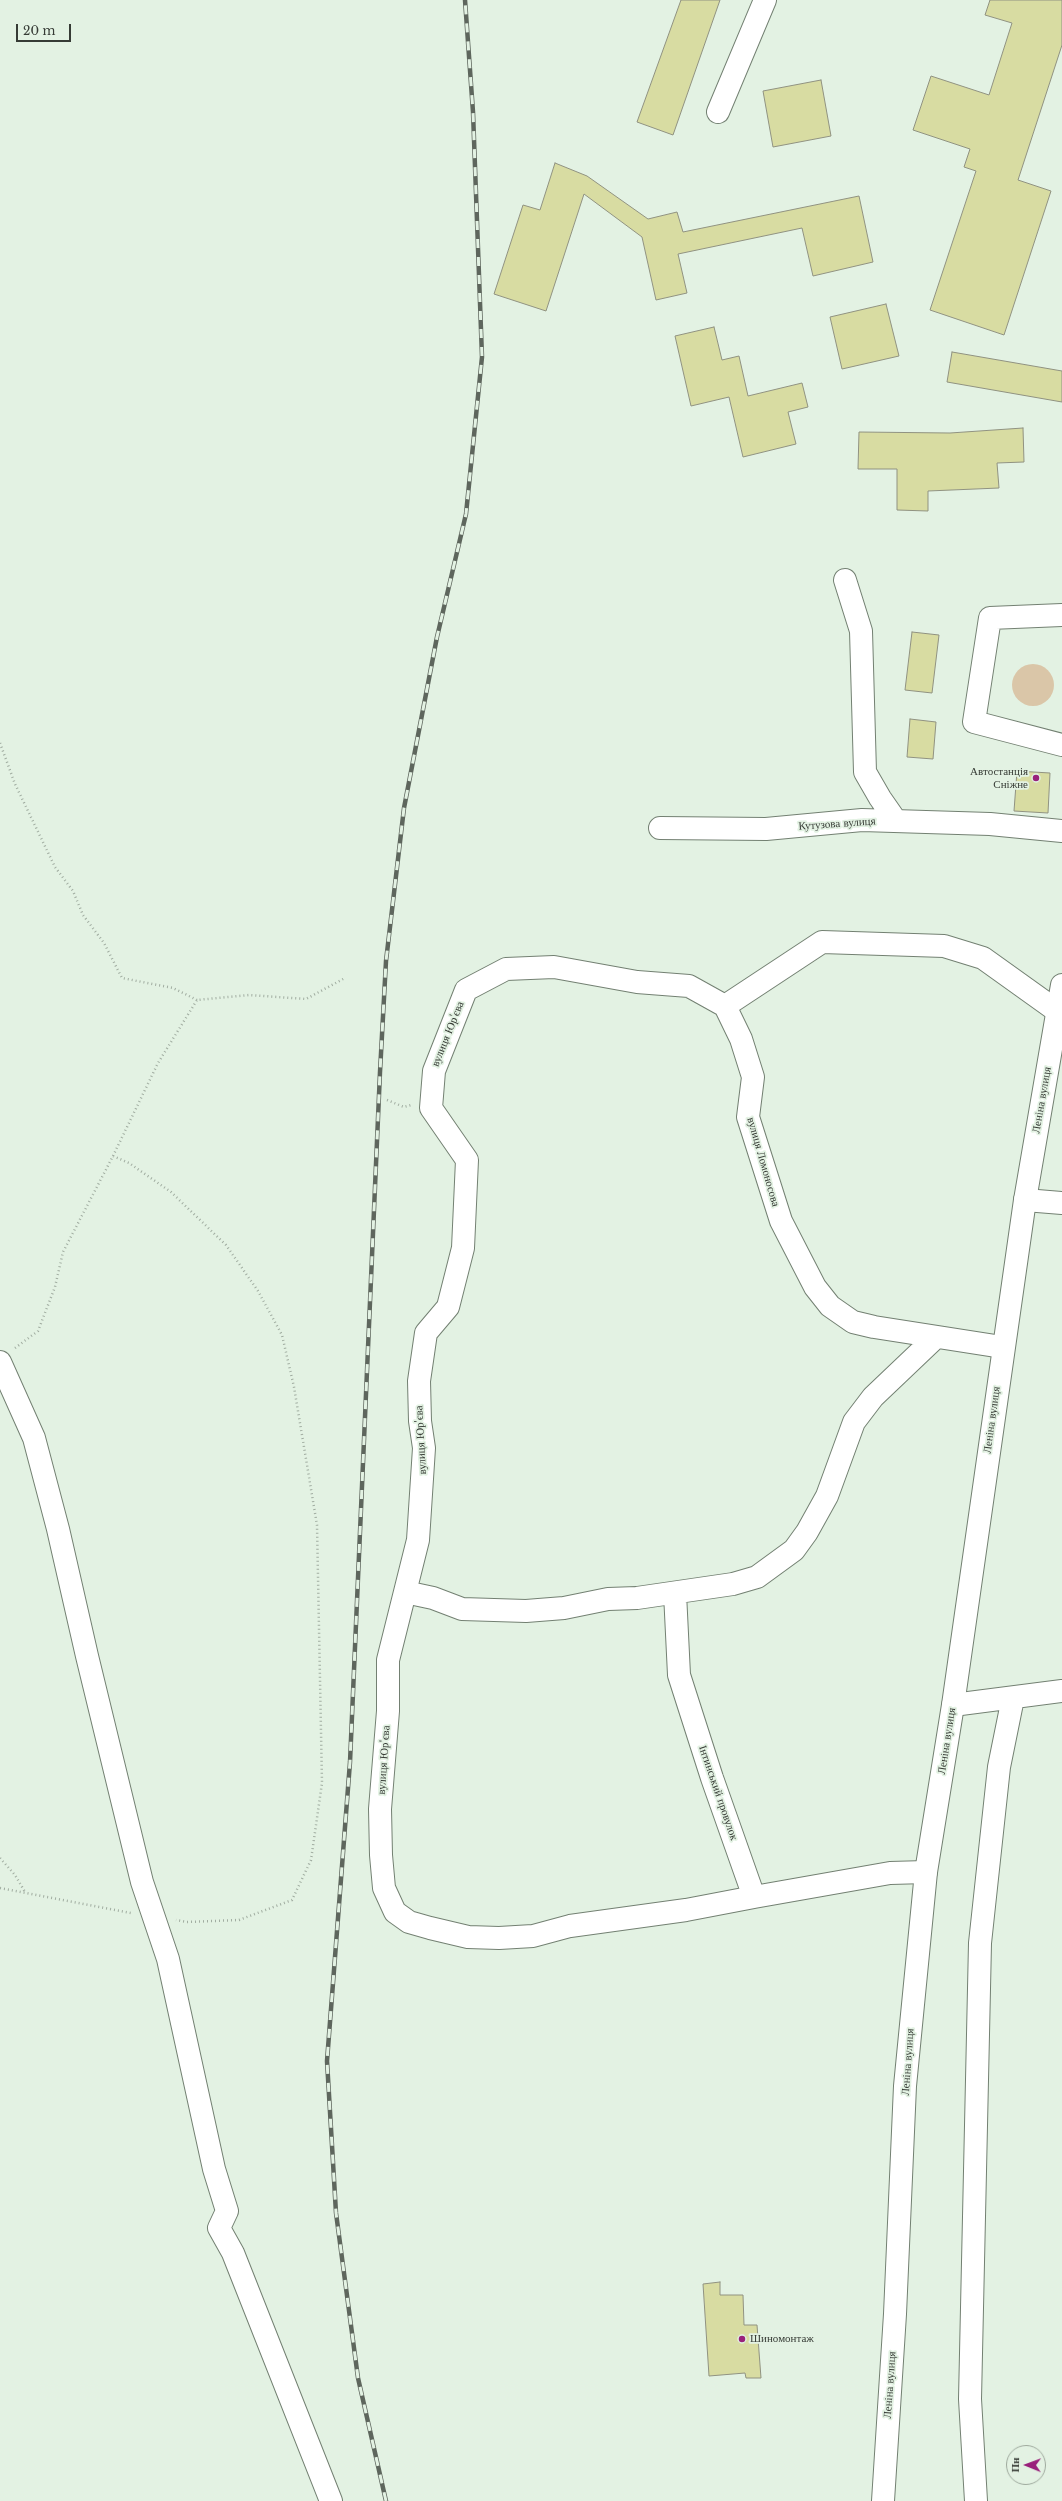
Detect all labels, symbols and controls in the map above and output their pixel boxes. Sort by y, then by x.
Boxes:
scale bar [18,16,73,42]
text: 20 m [23,23,55,38]
place label: Автостанція Сніжне [970,765,1028,791]
marker: Автостанція Сніжне [1031,773,1041,783]
street label: Кутузова вулиця [798,815,876,833]
street label: вулиця Юр'єва [429,999,467,1069]
street label: Леніна вулиця [1030,1066,1054,1134]
street label: вулиця Ломоносова [744,1116,782,1208]
street label: Леніна вулиця [981,1386,1003,1454]
street label: вулиця Юр'єва [413,1405,429,1475]
street label: Леніна вулиця [935,1707,959,1775]
street label: вулиця Юр'єва [375,1725,393,1795]
street label: Інтинський провулок [696,1744,740,1842]
street label: Леніна вулиця [899,2028,917,2096]
place label: Шиномонтаж [750,2332,814,2346]
marker: Шиномонтаж [737,2334,747,2344]
street label: Леніна вулиця [881,2351,899,2419]
north arrow [1006,2445,1046,2485]
text: Пн [1008,2457,1022,2472]

